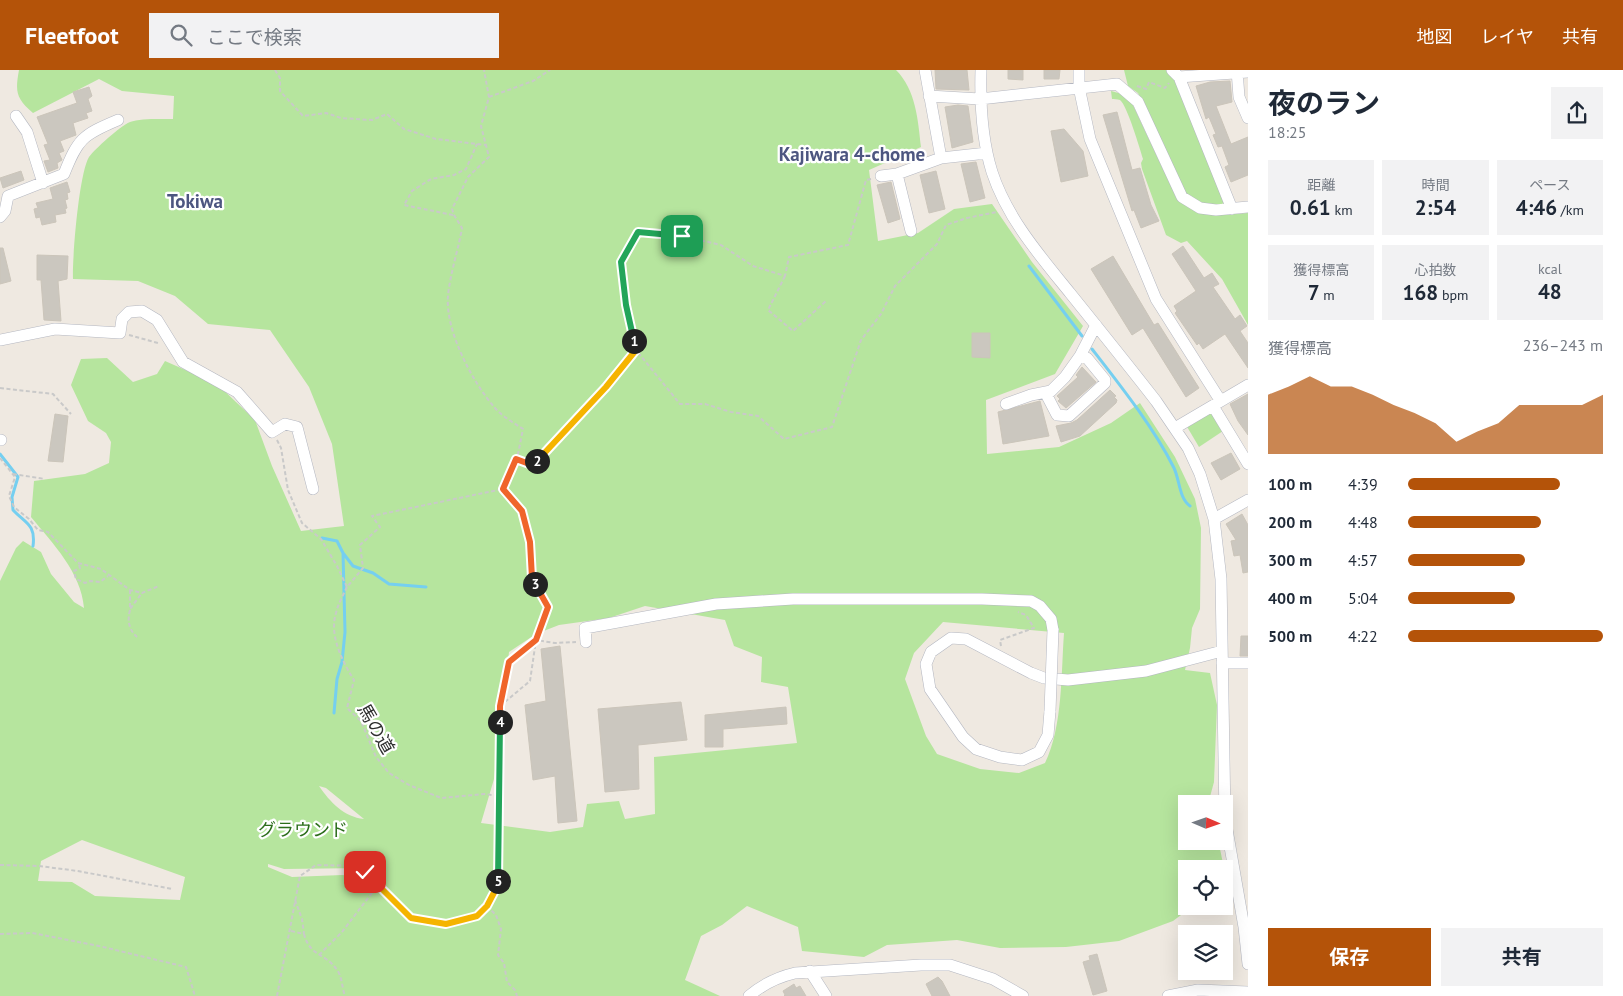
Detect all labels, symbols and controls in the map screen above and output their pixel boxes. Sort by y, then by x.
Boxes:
search box [149,13,499,58]
text: Fleetfoot [25,20,119,51]
icon: search [167,21,195,49]
text: ここで検索 [207,25,302,49]
text: 地図 [1417,25,1453,48]
text: レイヤ [1481,25,1534,48]
text: 共有 [1562,25,1598,48]
text: 夜のラン [1268,84,1380,121]
button: share [1551,87,1603,139]
text: 18:25 [1268,122,1306,142]
district label: Kajiwara 4-chome [779,142,925,166]
text: 距離 [1307,176,1335,194]
text: 時間 [1421,176,1449,194]
text: ペース [1529,176,1570,194]
district label: Tokiwa [167,189,223,213]
text: 0.61 [1290,194,1331,221]
text: 2:54 [1415,194,1456,221]
text: 4:46 [1516,194,1557,221]
text: km [1331,201,1353,219]
text: /km [1557,201,1584,219]
pin [661,215,703,257]
icon: arrive [668,222,696,250]
text: kcal [1538,260,1562,278]
text: 獲得標高 [1293,261,1349,279]
text: 心拍数 [1414,261,1456,279]
text: 48 [1538,278,1562,305]
text: 7 [1308,279,1320,306]
text: 168 [1403,279,1438,306]
text: m [1320,286,1335,304]
text: bpm [1438,286,1468,304]
pin: 1 [622,328,646,354]
text: 1 [631,332,638,350]
text: 236–243 m [1523,335,1603,355]
text: 獲得標高 [1268,338,1332,358]
pin: 2 [524,448,550,474]
text: 2 [534,452,541,470]
text: 100 m [1268,474,1312,494]
text: 4:39 [1348,474,1378,494]
text: 200 m [1268,512,1312,532]
text: 4:48 [1348,512,1378,532]
text: 300 m [1268,550,1312,570]
text: 4:57 [1348,550,1378,570]
pin: 3 [522,572,548,596]
text: 3 [532,575,539,593]
text: 400 m [1268,588,1312,608]
text: 5:04 [1348,588,1378,608]
text: 500 m [1268,626,1312,646]
text: 4:22 [1348,626,1378,646]
street label: 馬の道 [353,700,400,758]
pin: 4 [488,710,512,734]
text: 4 [497,713,504,731]
north arrow [1178,795,1232,850]
map controls [1178,795,1233,980]
park label: グラウンド [258,818,348,841]
pin [344,851,386,893]
icon: check [351,858,379,886]
button: locate [1178,860,1233,915]
pin: 5 [486,868,510,894]
text: 5 [495,872,502,890]
button: layers [1178,925,1233,980]
button: 保存 [1268,928,1431,986]
button: 共有 [1441,928,1603,986]

